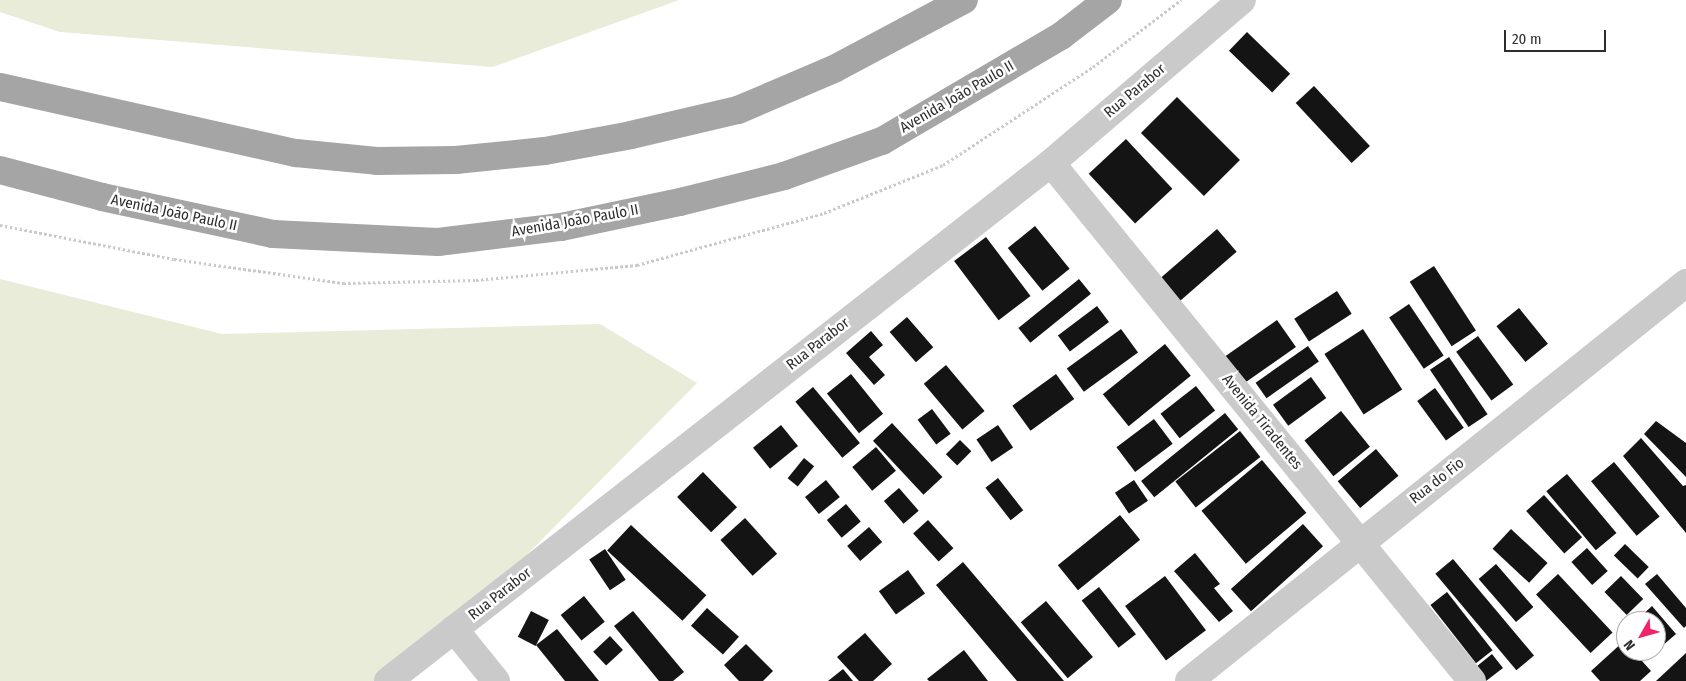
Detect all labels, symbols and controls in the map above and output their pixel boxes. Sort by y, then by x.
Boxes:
scale bar [1506,20,1608,52]
text: 20 m [1512,30,1542,48]
street label: Avenida João Paulo II [897,57,1017,137]
street label: Rua Parabor [1101,60,1169,122]
street label: Avenida João Paulo II [109,191,239,235]
street label: Avenida João Paulo II [510,201,640,241]
street label: Rua Parabor [783,314,853,374]
street label: Avenida Tiradentes [1218,371,1306,473]
street label: Rua do Fio [1406,454,1468,508]
street label: Rua Parabor [465,564,535,624]
north arrow [1616,611,1666,661]
text: N [1620,636,1639,653]

